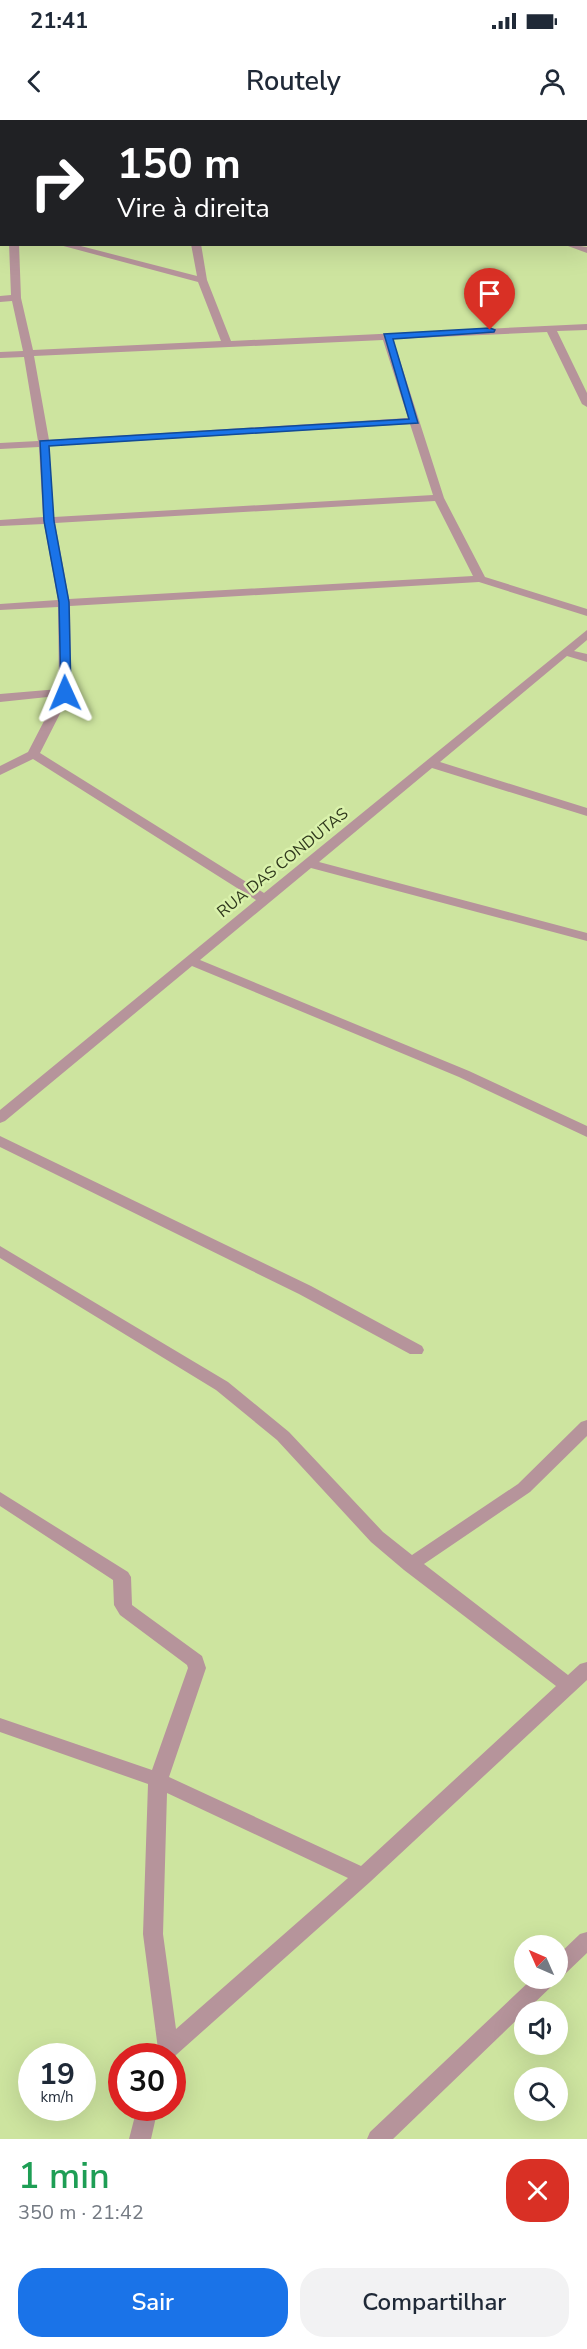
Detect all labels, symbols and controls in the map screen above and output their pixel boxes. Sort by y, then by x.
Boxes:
text: 21:41 [30,6,88,36]
text: Routely [246,63,341,100]
icon: back [18,65,51,98]
icon: person [536,65,569,98]
text: 150 m [117,136,241,193]
icon: right [18,144,96,222]
text: Vire à direita [117,190,270,227]
pin [464,268,515,330]
icon: arrive [473,277,506,310]
position arrow [33,661,97,725]
street label: RUA DAS CONDUTAS [212,803,353,923]
north arrow [514,1935,568,1989]
map controls [514,1935,568,2121]
button: sound [514,2001,568,2055]
speed limit sign: 30 [108,2043,186,2121]
text: 19 [39,2054,75,2095]
button: search [514,2067,568,2121]
text: km/h [40,2087,74,2107]
text: 1 min [18,2152,110,2201]
button: close [506,2159,569,2222]
text: 350 m · 21:42 [18,2199,144,2226]
button: Sair [18,2268,288,2337]
button: Compartilhar [300,2268,569,2337]

